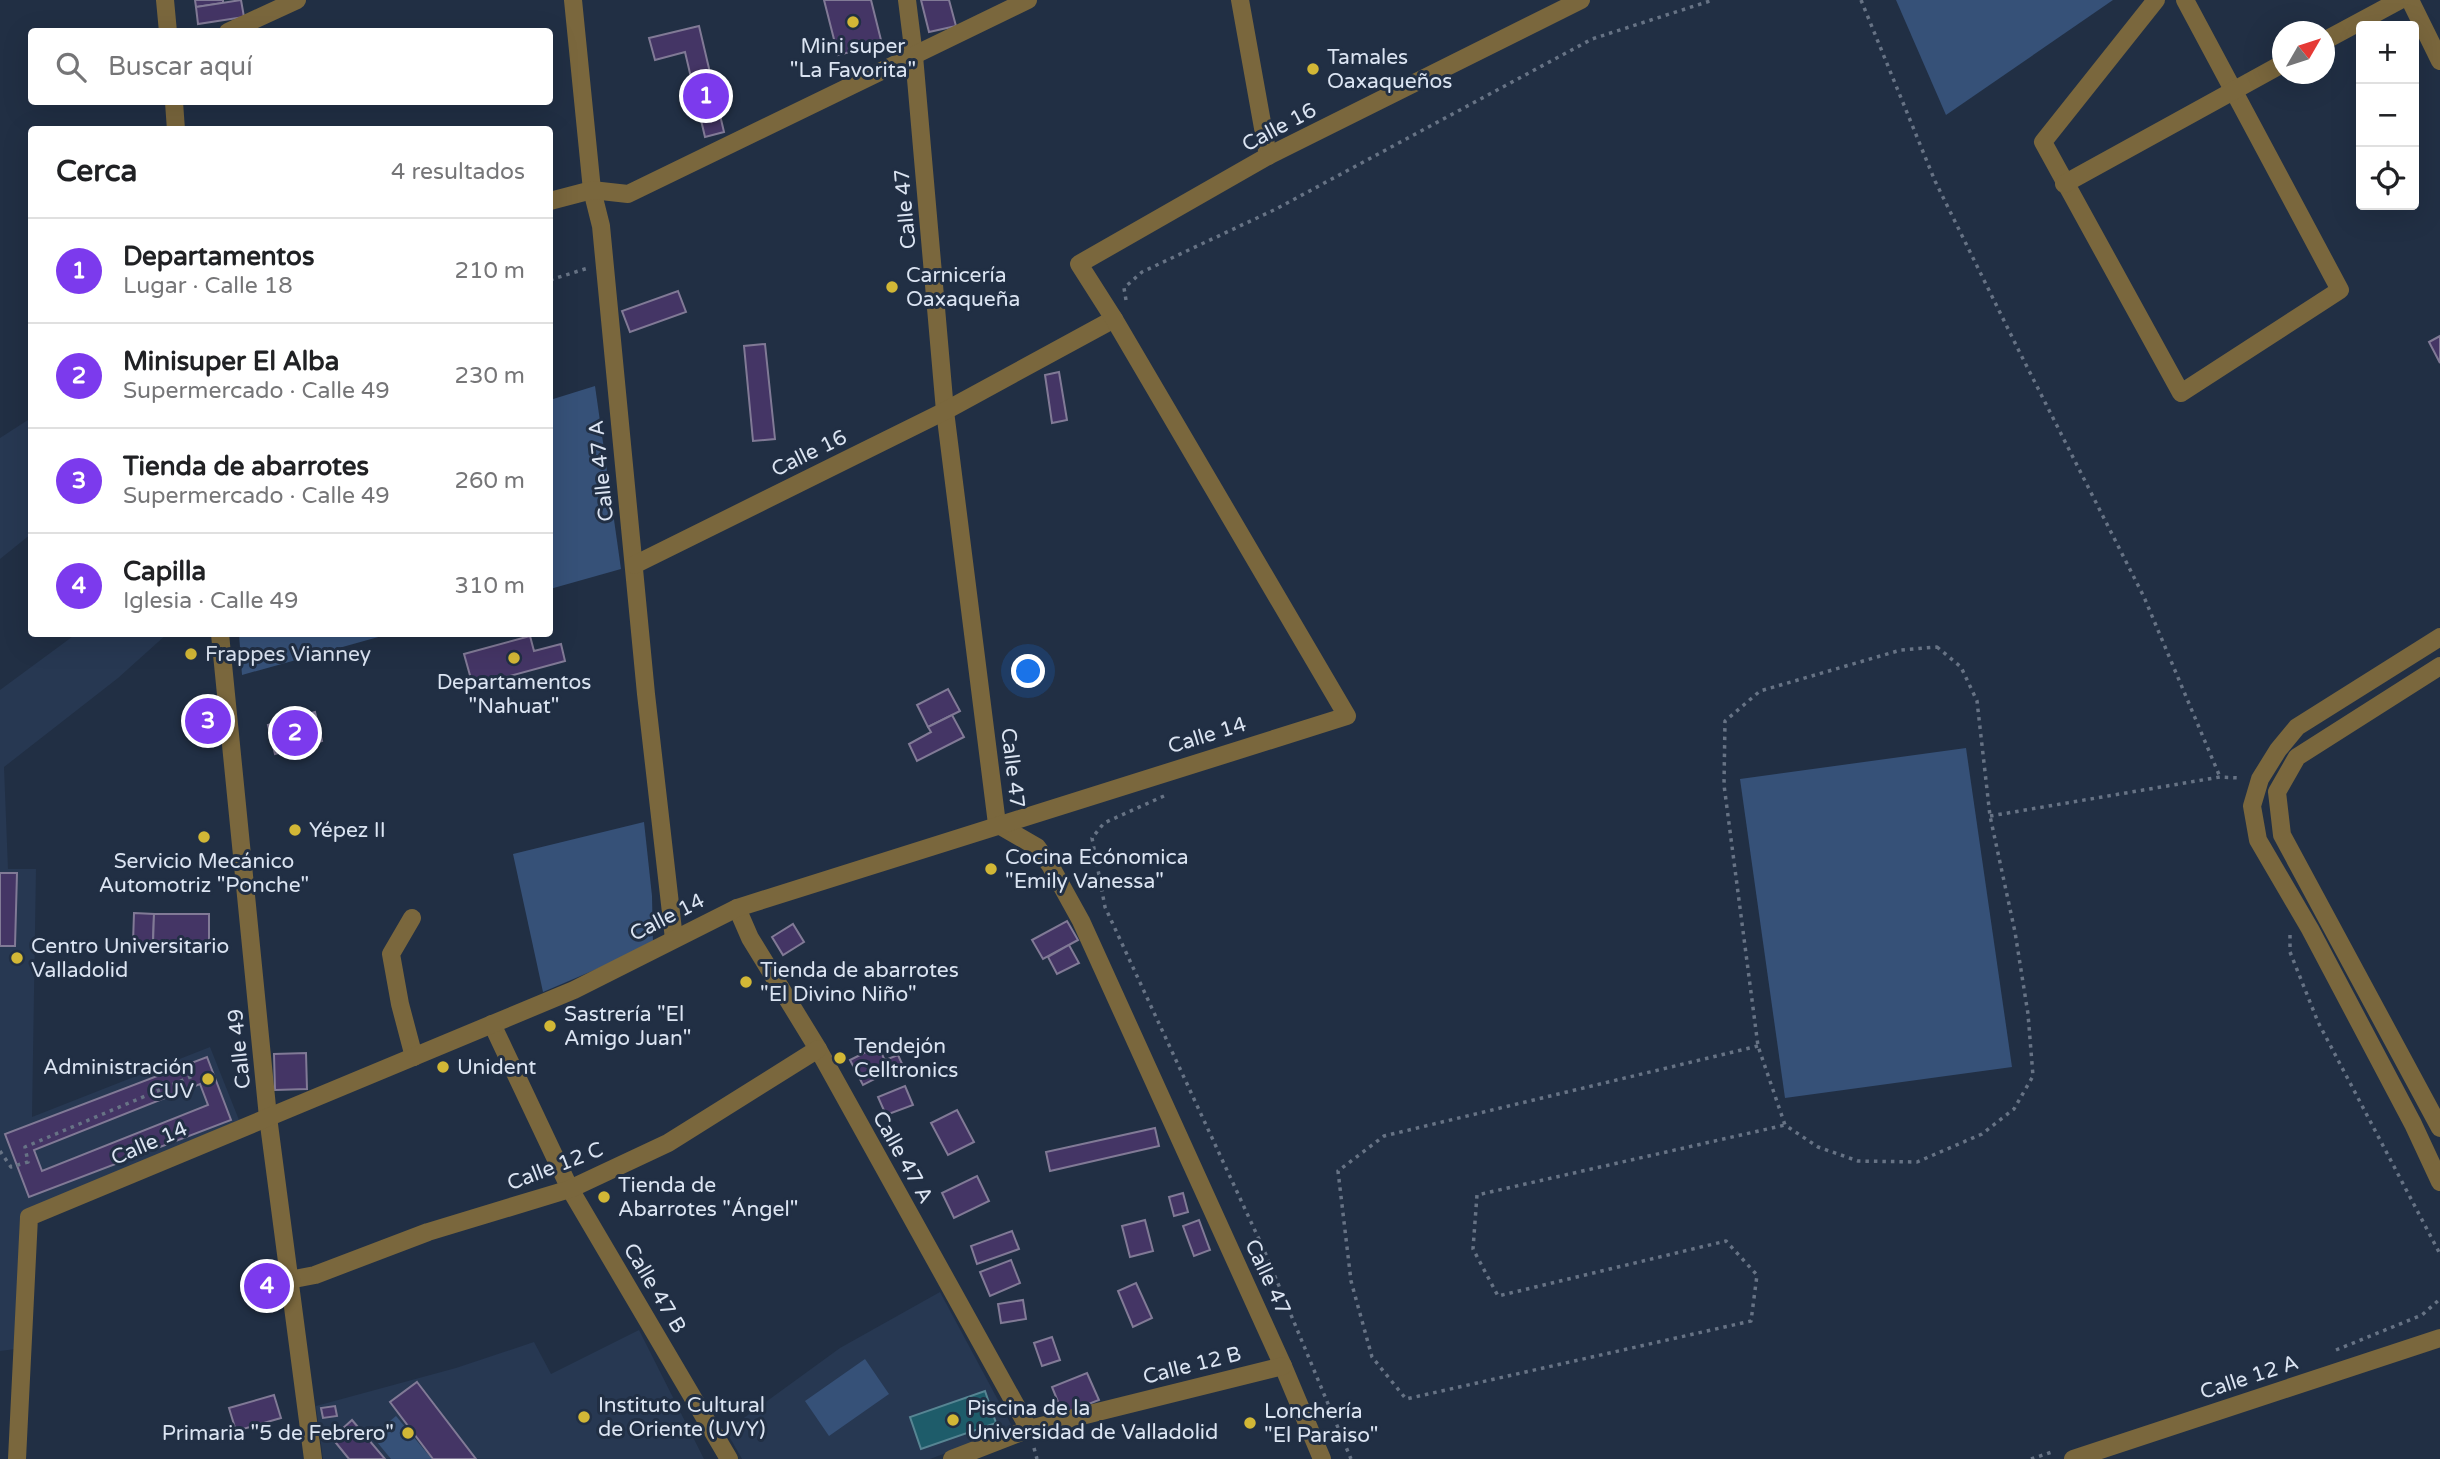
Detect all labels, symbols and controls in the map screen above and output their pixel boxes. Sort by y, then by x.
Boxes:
marker: Mini super "La Favorita" [845,14,861,30]
north arrow [2272,21,2335,84]
map controls [2356,21,2419,210]
button: + [2356,21,2419,84]
search box [28,28,553,105]
place label: Mini super "La Favorita" [790,34,916,83]
place label: Tamales Oaxaqueños [1327,45,1452,94]
icon: search [52,48,90,86]
text: Buscar aquí [108,51,253,82]
marker: Tamales Oaxaqueños [1305,61,1321,77]
pin: 1 [683,70,729,122]
button: − [2356,84,2419,147]
street label: Calle 16 [1238,97,1321,157]
button: locate [2356,147,2419,210]
text: Cerca [56,153,137,190]
text: 4 resultados [391,158,525,186]
street label: Calle 47 [890,168,921,250]
text: Departamentos [123,241,314,272]
text: 1 [72,257,86,285]
text: 210 m [455,257,525,285]
place label: Carnicería Oaxaqueña [906,263,1020,312]
text: Lugar · Calle 18 [123,272,293,300]
marker: Carnicería Oaxaqueña [884,279,900,295]
text: Minisuper El Alba [123,346,339,377]
text: 2 [72,362,86,390]
text: 230 m [455,362,525,390]
text: Supermercado · Calle 49 [123,377,390,405]
street label: Calle 47 A [584,419,619,523]
street label: Calle 16 [768,425,851,482]
text: Tienda de abarrotes [123,451,369,482]
text: 3 [72,467,86,495]
text: 260 m [455,467,525,495]
text: Supermercado · Calle 49 [123,482,390,510]
text: Capilla [123,556,206,587]
text: 4 [72,572,86,600]
text: 310 m [455,572,525,600]
text: Iglesia · Calle 49 [123,587,298,615]
place label: Frappes Vianney [205,642,371,667]
marker: Frappes Vianney [183,646,199,662]
marker: Departamentos "Nahuat" [506,650,522,666]
your location [1011,654,1045,688]
place label: Departamentos "Nahuat" [437,670,591,719]
pin: 3 [185,695,231,747]
pin: 2 [272,707,318,759]
street label: Calle 14 [1165,712,1249,759]
street label: Calle 47 [995,727,1030,810]
place label: Yépez II [309,818,386,843]
marker: Yépez II [287,822,303,838]
marker: Servicio Mecánico Automotriz "Ponche" [196,829,212,845]
place label: Cocina Ecónomica "Emily Vanessa" [1005,845,1189,894]
place label: Servicio Mecánico Automotriz "Ponche" [99,849,309,898]
marker: Cocina Ecónomica "Emily Vanessa" [983,861,999,877]
street label: Calle 14 [626,888,709,947]
place label: Centro Universitario Valladolid [31,934,229,983]
marker: Centro Universitario Valladolid [9,950,25,966]
place label: Tienda de abarrotes "El Divino Niño" [760,958,959,1007]
marker: Tienda de abarrotes "El Divino Niño" [738,974,754,990]
place label: Sastrería "El Amigo Juan" [564,1002,691,1051]
street label: Calle 49 [223,1008,256,1090]
marker: Sastrería "El Amigo Juan" [542,1018,558,1034]
place label: Tendejón Celltronics [854,1034,958,1083]
marker: Tendejón Celltronics [832,1050,848,1066]
place label: Administración CUV [43,1055,194,1104]
place label: Unident [457,1055,536,1080]
marker: Unident [435,1059,451,1075]
marker: Administración CUV [200,1071,216,1087]
street label: Calle 47 A [867,1107,938,1208]
street label: Calle 14 [107,1116,191,1171]
street label: Calle 12 C [504,1137,607,1196]
place label: Tienda de Abarrotes "Ángel" [618,1173,798,1222]
marker: Tienda de Abarrotes "Ángel" [596,1189,612,1205]
street label: Calle 47 [1239,1235,1296,1319]
street label: Calle 47 B [618,1239,691,1338]
pin: 4 [244,1260,290,1312]
street label: Calle 12 B [1140,1341,1244,1390]
street label: Calle 12 A [2197,1350,2301,1405]
place label: Instituto Cultural de Oriente (UVY) [598,1393,766,1442]
place label: Piscina de la Universidad de Valladolid [967,1396,1218,1445]
place label: Lonchería "El Paraiso" [1264,1399,1378,1448]
marker: Instituto Cultural de Oriente (UVY) [576,1409,592,1425]
marker: Piscina de la Universidad de Valladolid [945,1412,961,1428]
marker: Lonchería "El Paraiso" [1242,1415,1258,1431]
place label: Primaria "5 de Febrero" [162,1421,394,1446]
marker: Primaria "5 de Febrero" [400,1425,416,1441]

